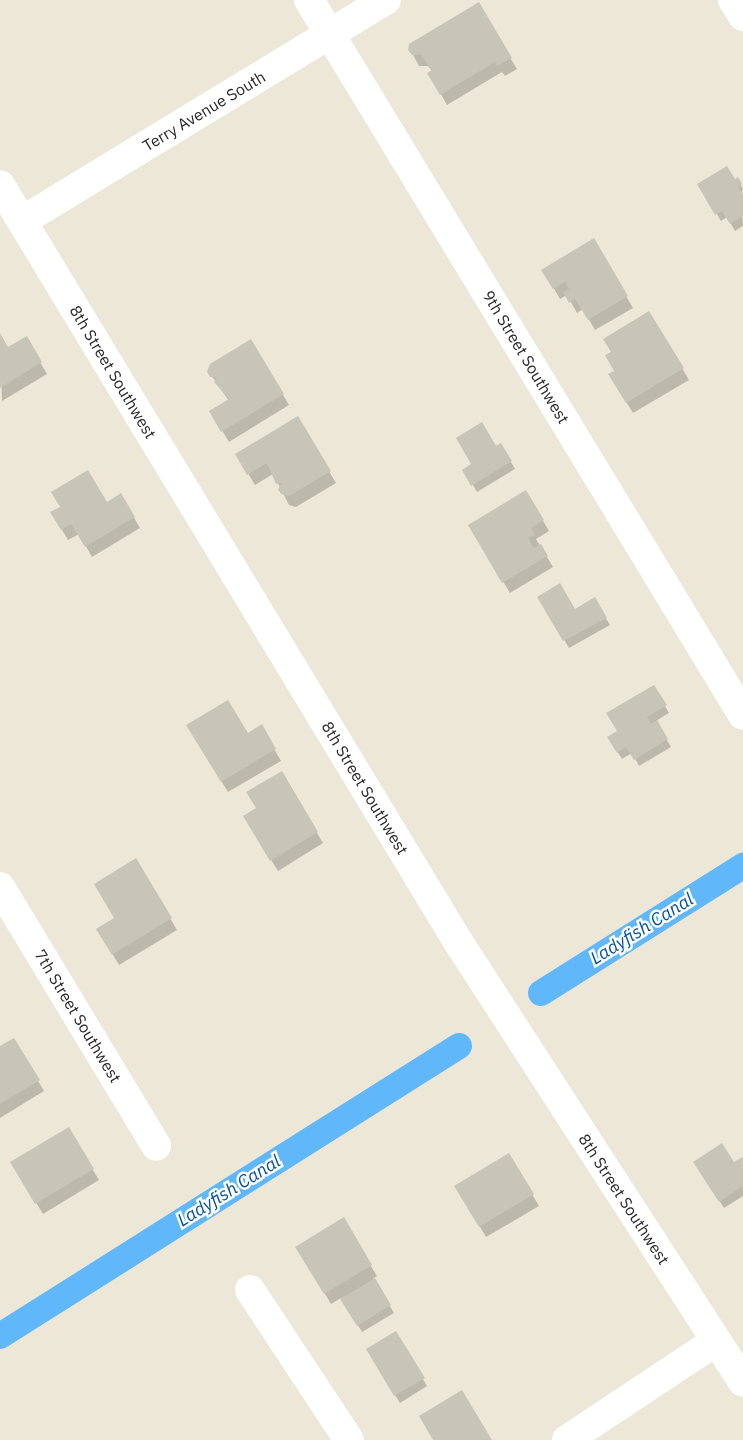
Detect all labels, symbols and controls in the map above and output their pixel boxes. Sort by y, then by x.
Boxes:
street label: Terry Avenue South [139,67,269,155]
street label: 9th Street Southwest [479,287,573,427]
street label: 8th Street Southwest [66,302,160,442]
street label: 8th Street Southwest [318,718,412,858]
water label: Ladyfish Canal [586,889,698,969]
street label: 7th Street Southwest [31,946,125,1086]
street label: 8th Street Southwest [575,1130,673,1268]
water label: Ladyfish Canal [173,1151,285,1231]

